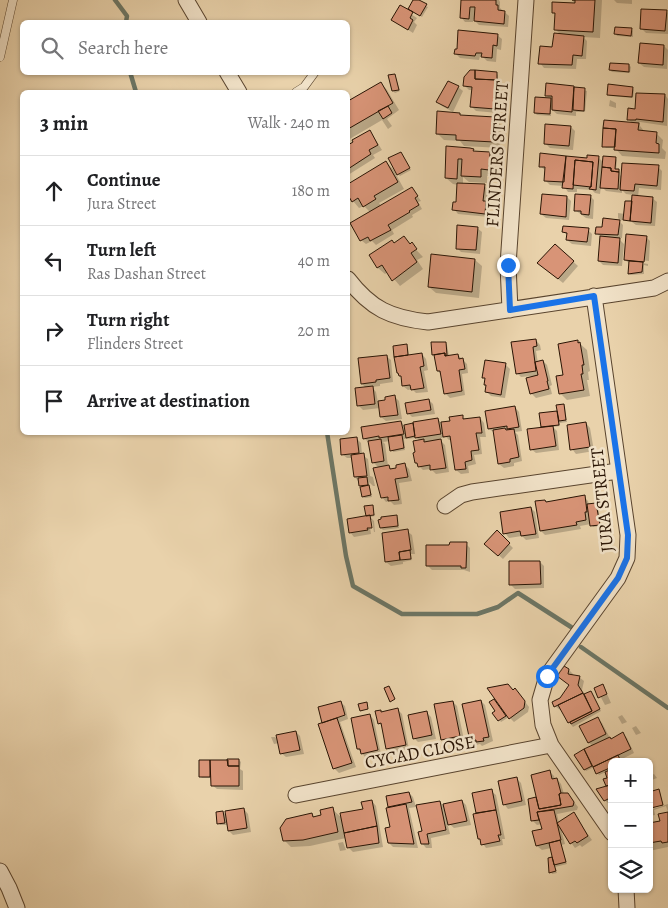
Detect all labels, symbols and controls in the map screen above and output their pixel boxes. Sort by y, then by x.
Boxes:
search box [20,20,350,75]
icon: search [38,34,66,62]
text: Search here [78,35,168,61]
street label: FLINDERS STREET [480,80,514,228]
text: 3 min [40,109,88,137]
text: Walk · 240 m [248,112,330,134]
text: Continue [87,167,161,193]
icon: ahead [40,177,68,205]
text: 180 m [292,180,330,202]
text: Jura Street [87,193,156,215]
text: Turn left [87,237,156,263]
icon: left [40,247,68,275]
text: 40 m [298,250,330,272]
route end [497,254,520,277]
text: Ras Dashan Street [87,263,206,285]
text: Turn right [87,307,169,333]
icon: right [40,317,68,345]
text: 20 m [297,320,330,342]
text: Flinders Street [87,333,183,355]
icon: arrive [40,387,68,415]
text: Arrive at destination [87,388,250,414]
street label: JURA STREET [585,447,619,553]
route start [536,665,559,688]
street label: CYCAD CLOSE [363,730,477,774]
map controls [608,758,653,893]
button: + [608,758,653,803]
button: − [608,803,653,848]
button: layers [608,848,653,893]

